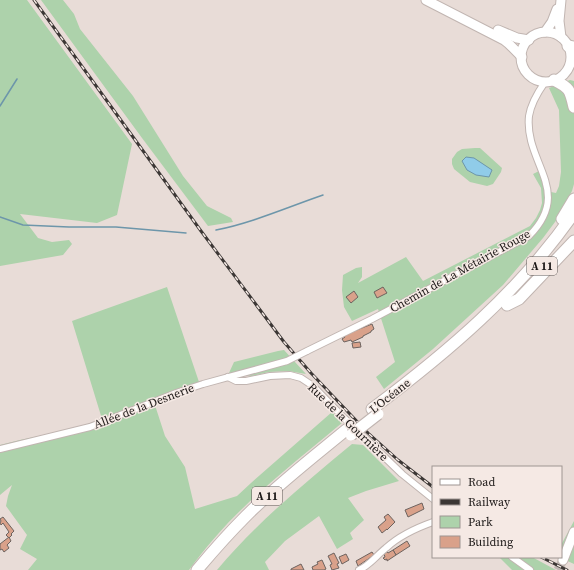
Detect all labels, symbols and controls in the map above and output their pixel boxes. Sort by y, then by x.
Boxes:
street label: Chemin de La Métairie Rouge [387,226,533,316]
road number: A 11 [527,257,557,275]
street label: L’Océane [366,375,414,417]
street label: Allée de la Desnerie [92,379,196,433]
street label: Rue de la Gournière [304,379,392,465]
legend [432,466,562,558]
text: Road [468,474,495,490]
road number: A 11 [252,487,282,505]
text: Railway [468,494,511,510]
text: Park [468,514,493,530]
text: Building [468,534,513,550]

